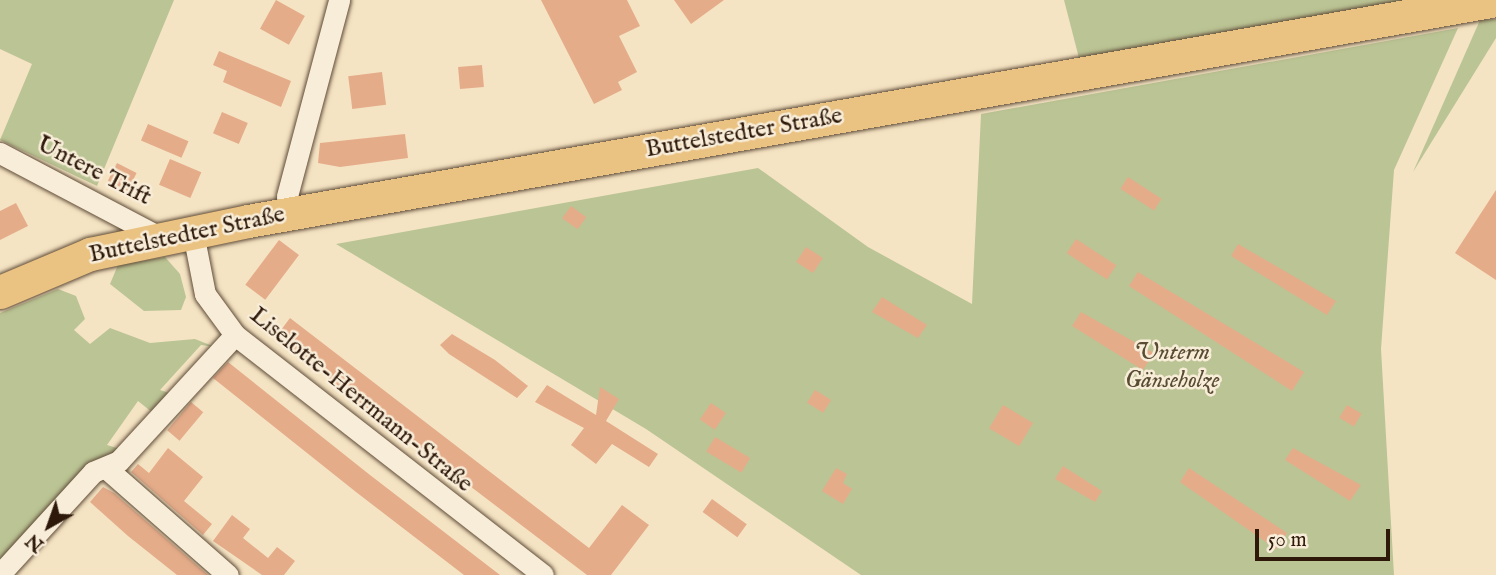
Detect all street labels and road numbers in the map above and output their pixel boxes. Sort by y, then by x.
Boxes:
street label: Buttelstedter Straße [643,102,845,164]
street label: Untere Trift [32,130,156,212]
street label: Buttelstedter Straße [87,200,287,270]
street label: Liselotte-Herrmann-Straße [244,301,478,499]

